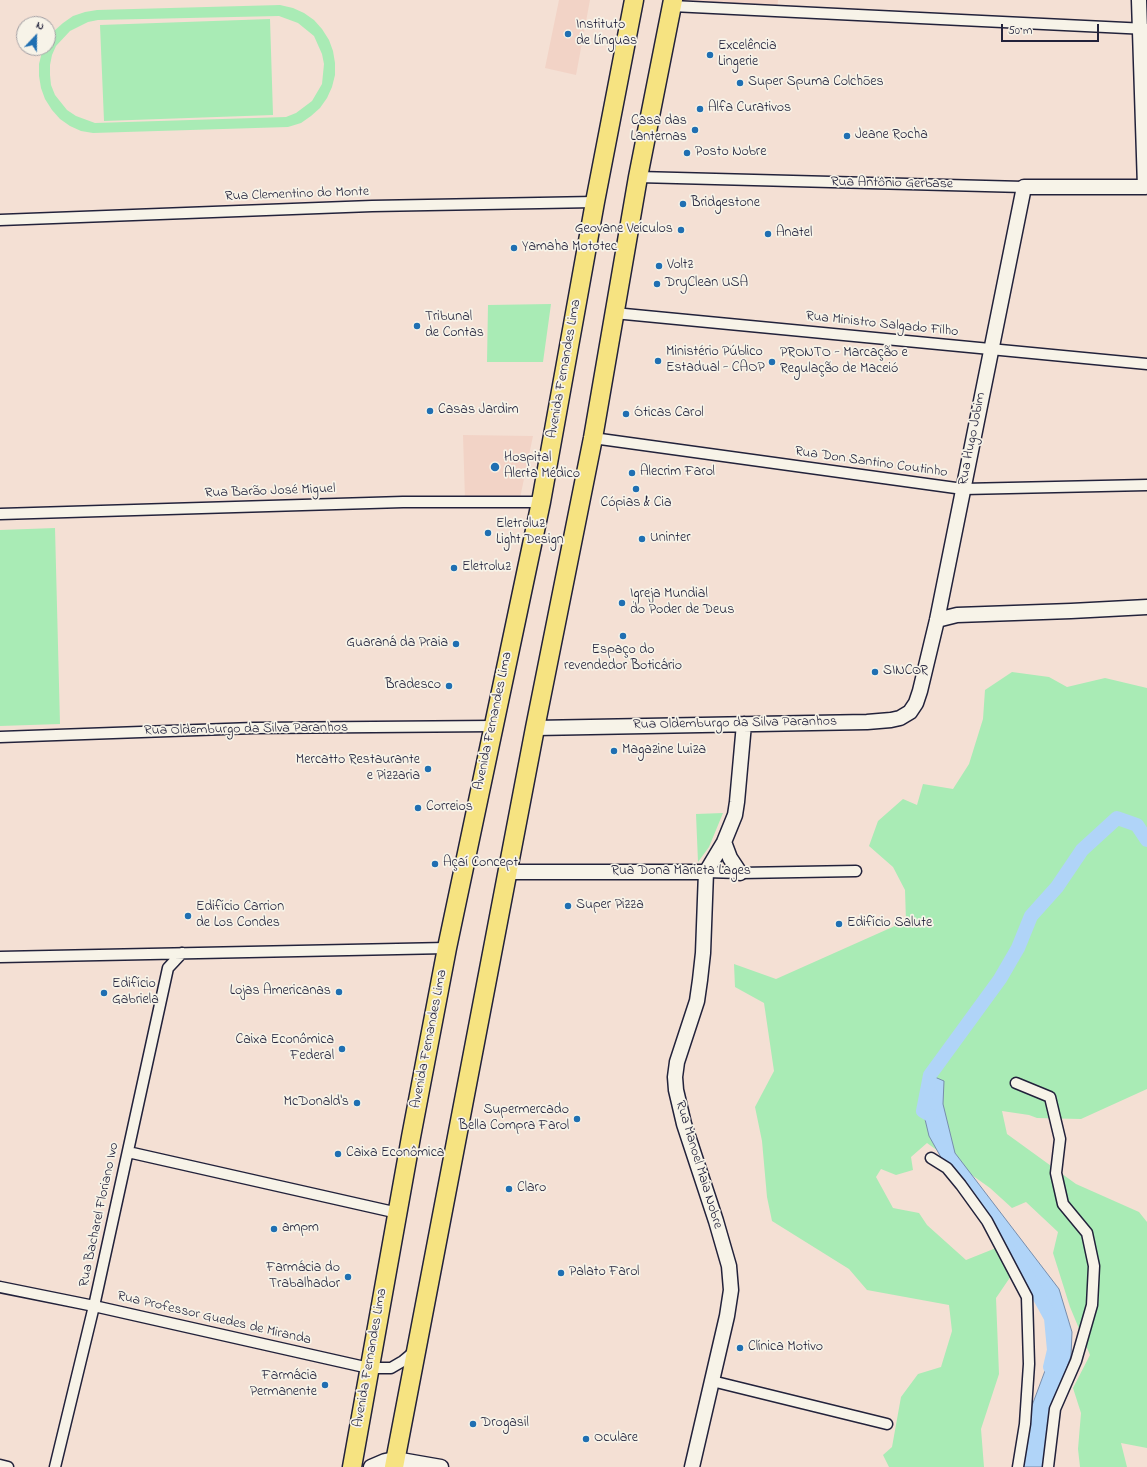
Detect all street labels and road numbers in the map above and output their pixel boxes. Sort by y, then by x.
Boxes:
street label: Rua Antônio Gerbase [831,175,953,193]
street label: Rua Clementino do Monte [225,184,369,206]
street label: Avenida Fernandes Lima [544,298,586,440]
street label: Rua Ministro Salgado Filho [805,309,959,341]
street label: Rua Hugo Jobim [956,391,990,487]
street label: Rua Don Santino Coutinho [794,444,948,482]
street label: Rua Barão José Miguel [204,481,336,503]
street label: Avenida Fernandes Lima [471,650,517,792]
street label: Rua Oldemburgo da Silva Paranhos [633,714,837,734]
street label: Rua Oldemburgo da Silva Paranhos [144,720,348,740]
street label: Rua Dona Marieta Lages [611,864,751,880]
street label: Avenida Fernandes Lima [408,968,452,1110]
street label: Rua Manoel Maia Nobre [671,1099,725,1231]
street label: Rua Bacharel Floriano Ivo [76,1141,124,1289]
street label: Avenida Fernandes Lima [350,1287,392,1429]
street label: Rua Professor Guedes de Miranda [115,1288,313,1350]

